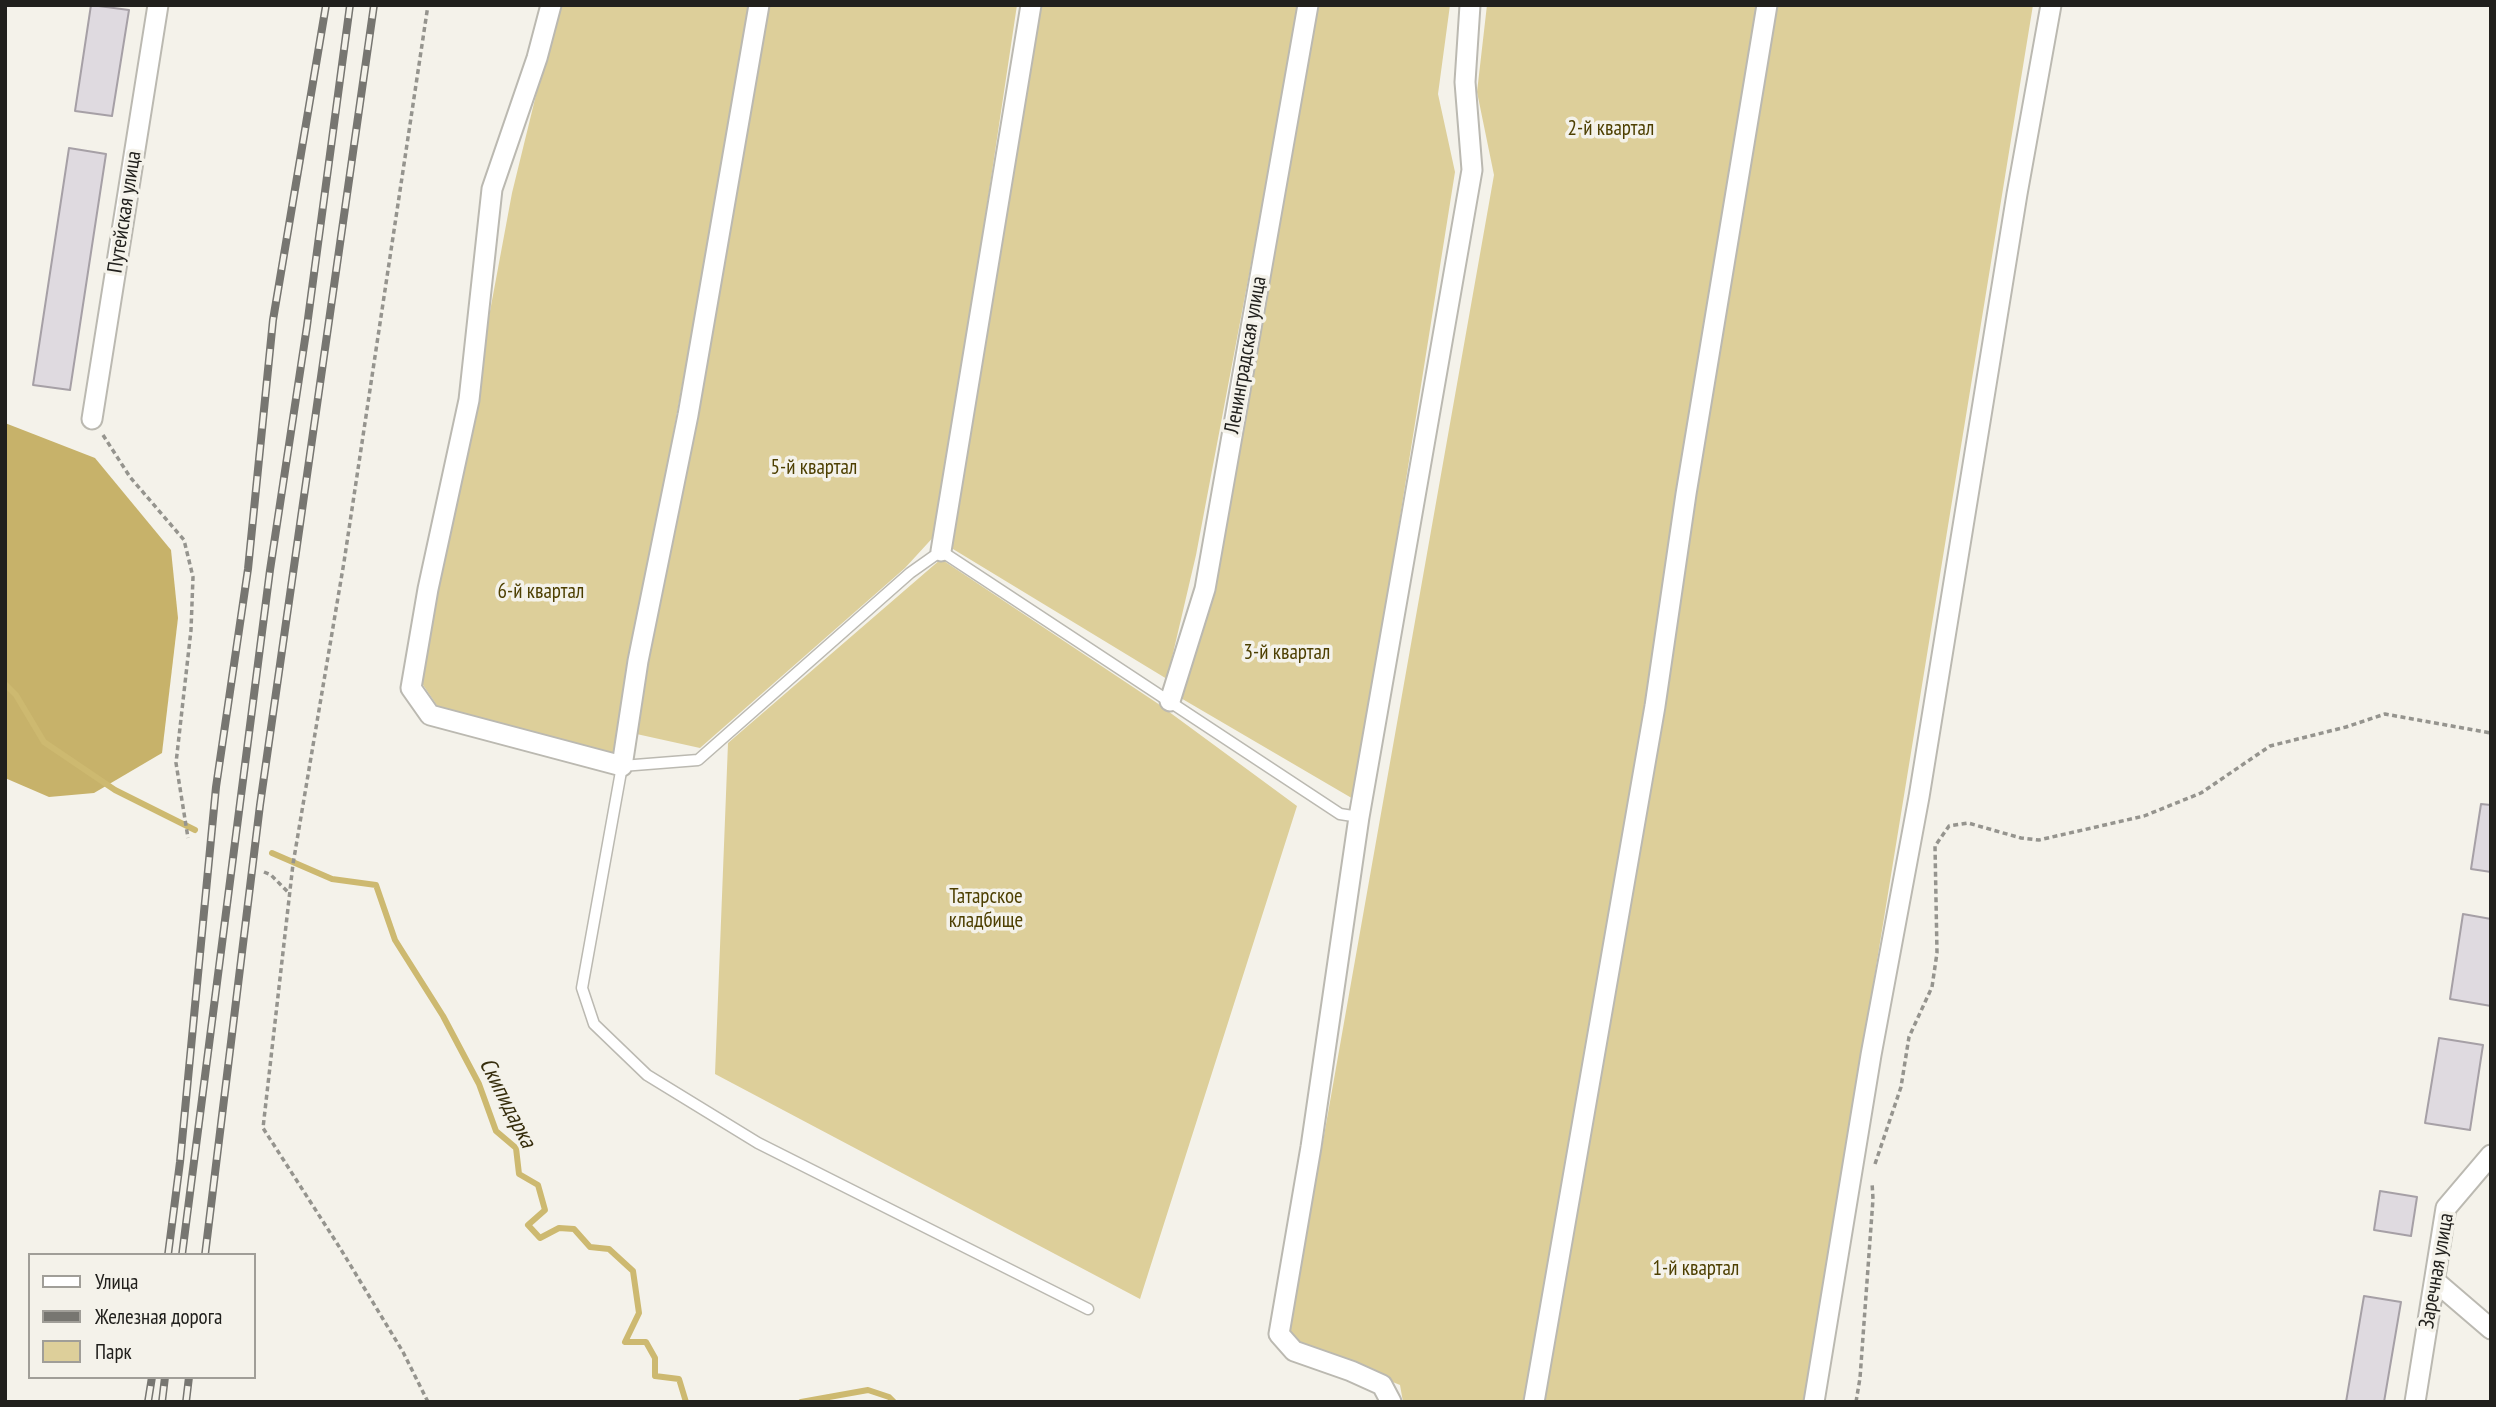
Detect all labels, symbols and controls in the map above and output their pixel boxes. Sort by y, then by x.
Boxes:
park label: 2-й квартал [1568,116,1654,142]
street label: Путейская улица [103,149,147,275]
street label: Ленинградская улица [1220,274,1272,436]
park label: 5-й квартал [771,455,857,481]
park label: 6-й квартал [498,579,584,605]
park label: 3-й квартал [1244,640,1330,666]
park label: Татарское кладбище [949,884,1023,934]
water label: Скипидарка [473,1054,541,1152]
street label: Заречная улица [2414,1211,2460,1331]
legend [28,1253,256,1379]
park label: 1-й квартал [1653,1256,1739,1282]
text: Улица [95,1268,138,1295]
text: Железная дорога [95,1303,222,1330]
text: Парк [95,1338,132,1365]

